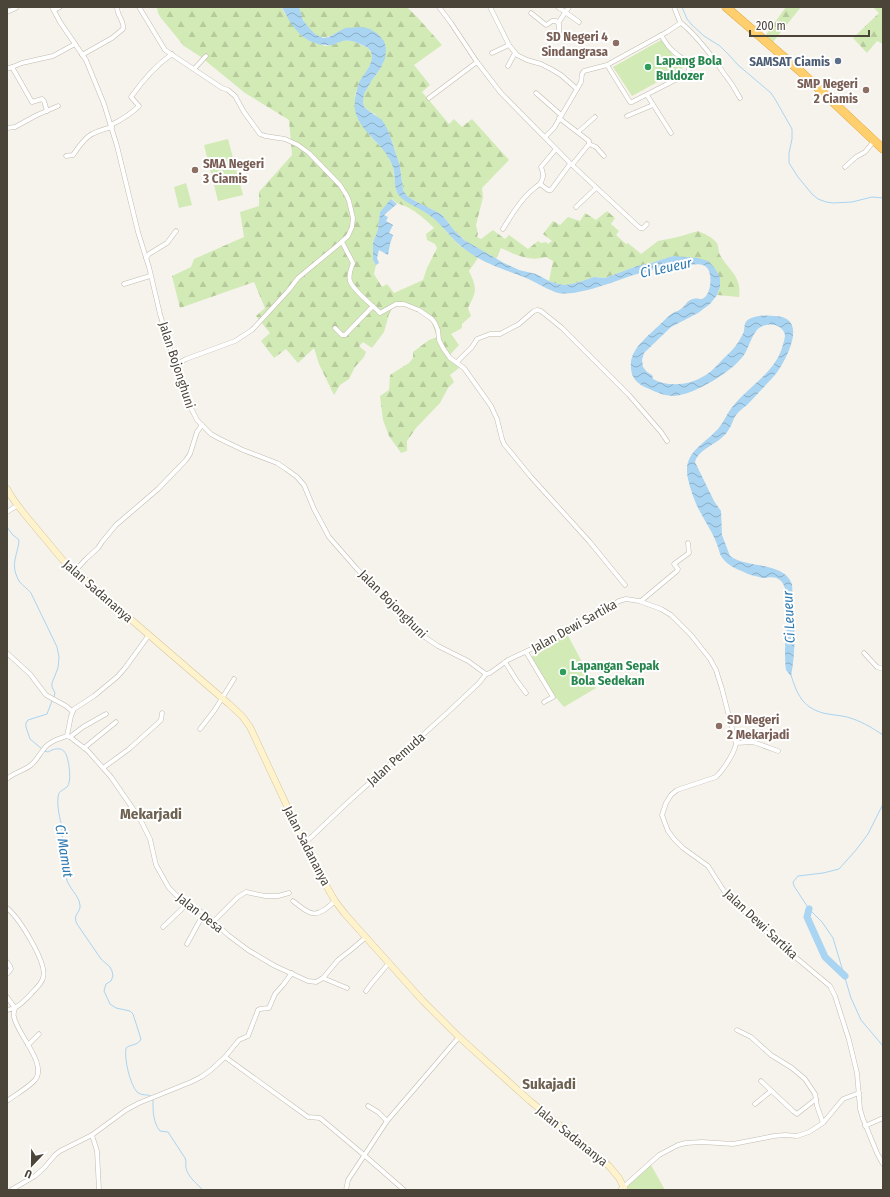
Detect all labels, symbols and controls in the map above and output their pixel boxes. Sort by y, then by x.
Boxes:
scale bar [750,12,869,38]
text: 200 m [756,19,786,33]
place label: SD Negeri 4 Sindangrasa [541,29,609,59]
marker: SD Negeri 4 Sindangrasa [611,38,621,48]
place label: Lapang Bola Buldozer [656,53,723,83]
place label: SAMSAT Ciamis [749,54,830,69]
marker: SAMSAT Ciamis [833,56,843,66]
marker: Lapang Bola Buldozer [643,62,653,72]
place label: SMP Negeri 2 Ciamis [797,76,858,106]
marker: SMP Negeri 2 Ciamis [861,85,871,95]
place label: SMA Negeri 3 Ciamis [202,156,264,186]
marker: SMA Negeri 3 Ciamis [190,165,200,175]
water label: Ci Leueur [639,254,694,282]
street label: Jalan Bojonghuni [156,320,198,410]
street label: Jalan Sadananya [60,557,136,625]
street label: Jalan Bojonghuni [356,567,430,641]
water label: Ci Leueur [779,589,799,644]
street label: Jalan Dewi Sartika [529,596,619,656]
place label: Lapangan Sepak Bola Sedekan [571,658,660,688]
marker: Lapangan Sepak Bola Sedekan [558,667,568,677]
place label: SD Negeri 2 Mekarjadi [726,712,789,742]
marker: SD Negeri 2 Mekarjadi [714,721,724,731]
street label: Jalan Pemuda [364,729,428,789]
street label: Jalan Sadananya [280,804,334,888]
district label: Mekarjadi [120,805,182,823]
water label: Ci Mamut [51,823,77,879]
street label: Jalan Dewi Sartika [721,886,801,962]
street label: Jalan Desa [174,890,226,936]
district label: Sukajadi [522,1075,576,1093]
street label: Jalan Sadananya [533,1103,611,1169]
north arrow [12,1145,52,1185]
text: U [23,1167,34,1181]

